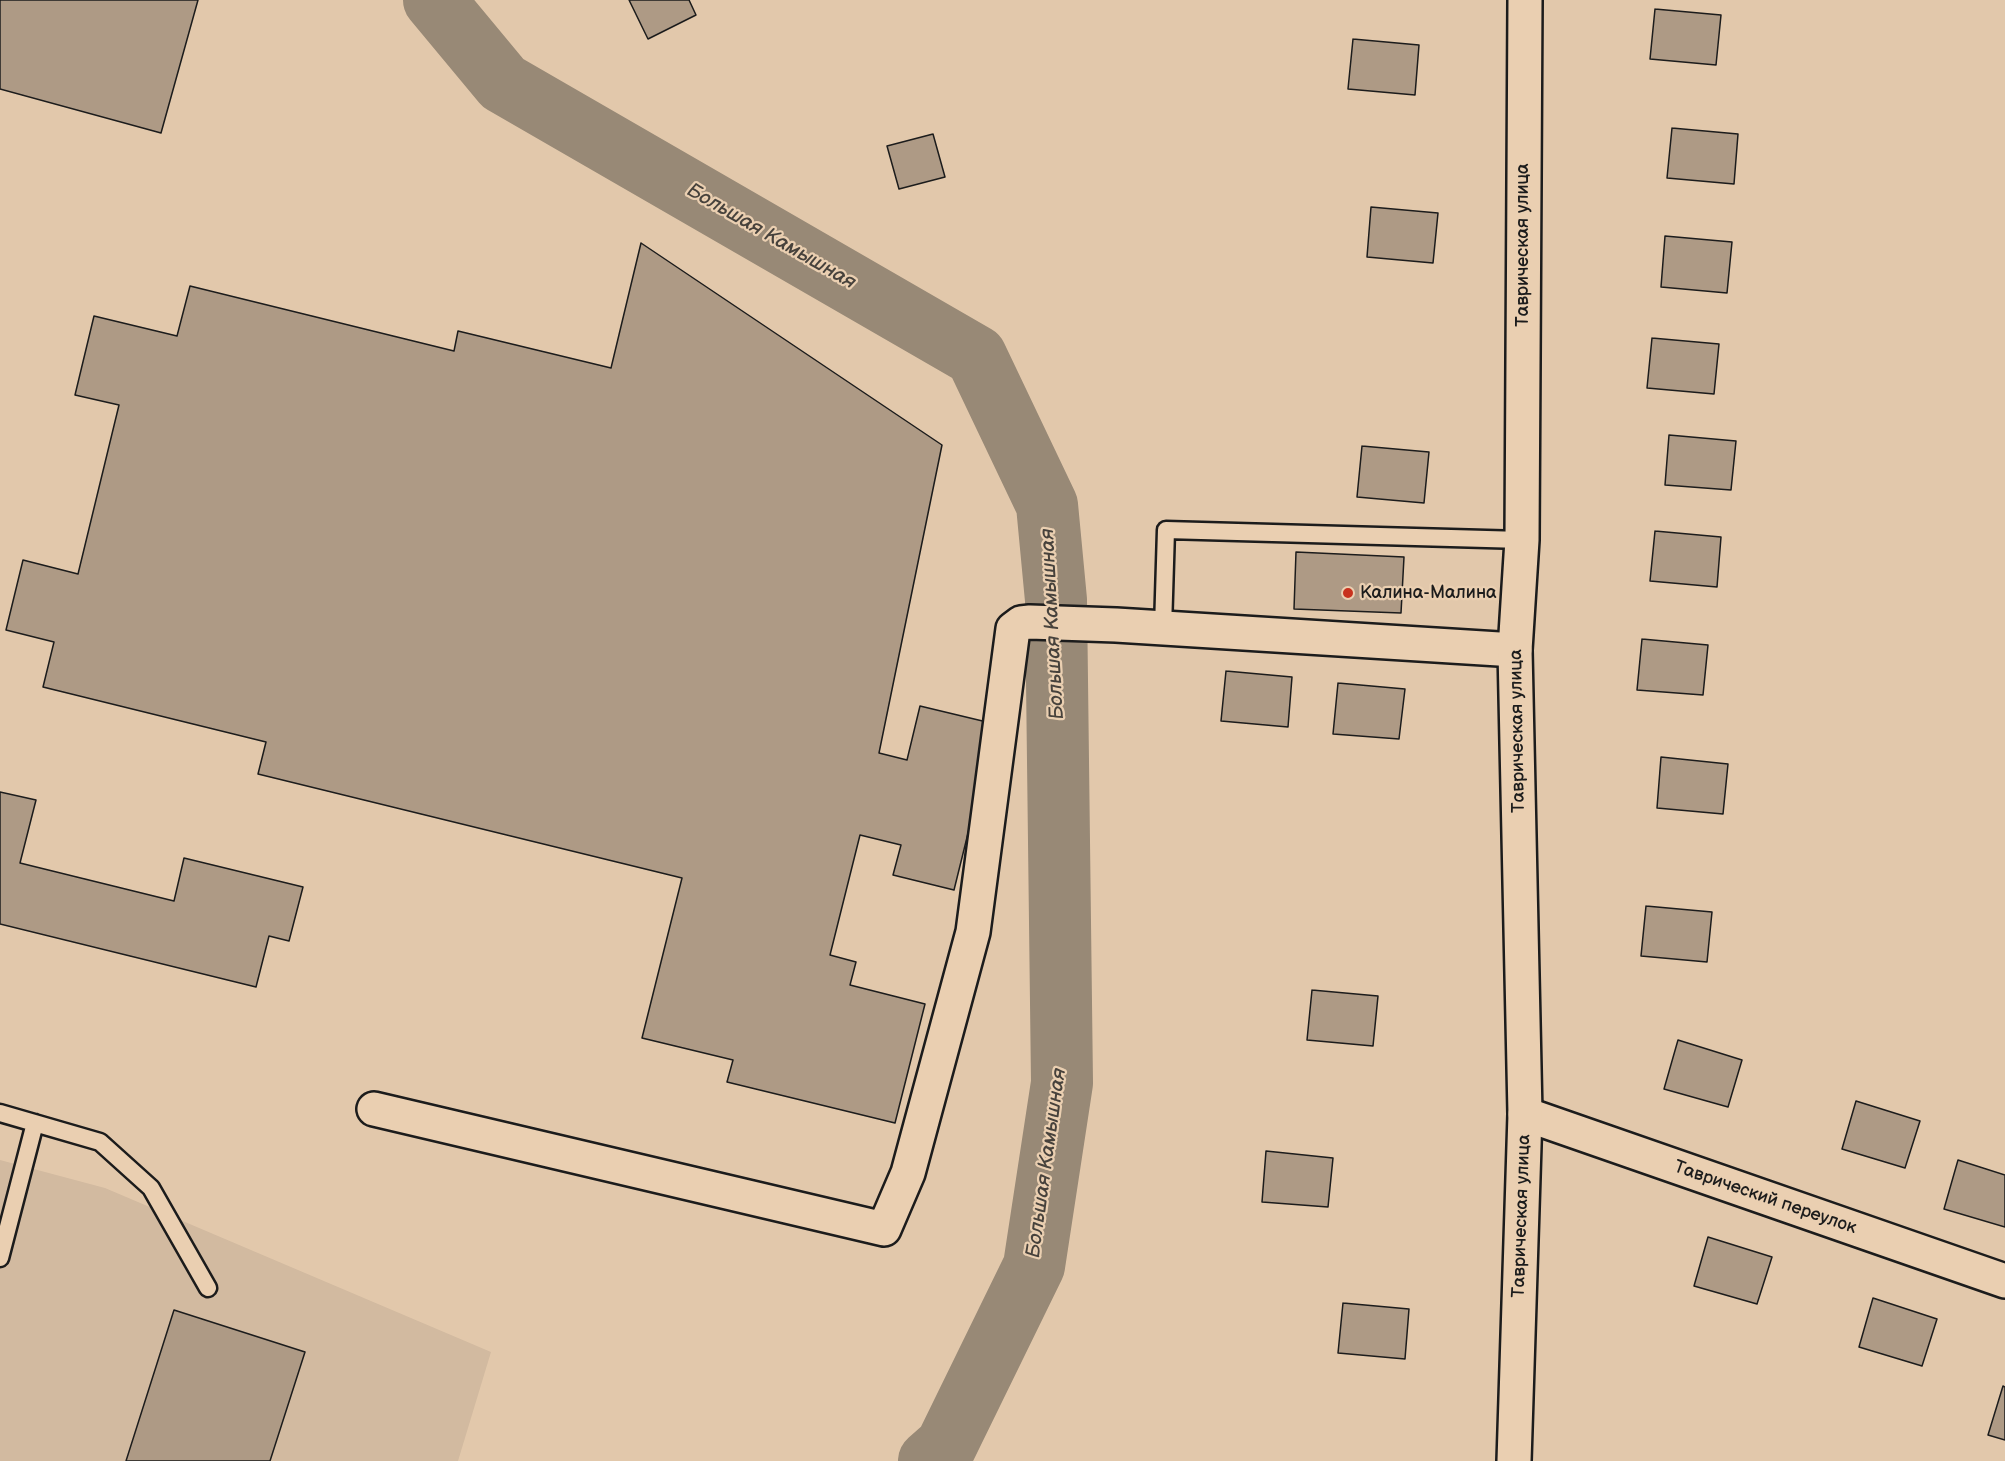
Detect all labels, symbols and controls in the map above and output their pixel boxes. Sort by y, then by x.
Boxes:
street label: Таврическая улица [1512,163,1534,327]
water label: Большая Камышная [682,179,860,295]
water label: Большая Камышная [1036,528,1070,720]
place label: Калина-Малина [1360,582,1497,604]
marker: Калина-Малина [1341,586,1355,600]
street label: Таврическая улица [1506,649,1530,813]
water label: Большая Камышная [1022,1067,1072,1259]
street label: Таврическая улица [1508,1134,1536,1298]
street label: Таврический переулок [1671,1157,1859,1239]

